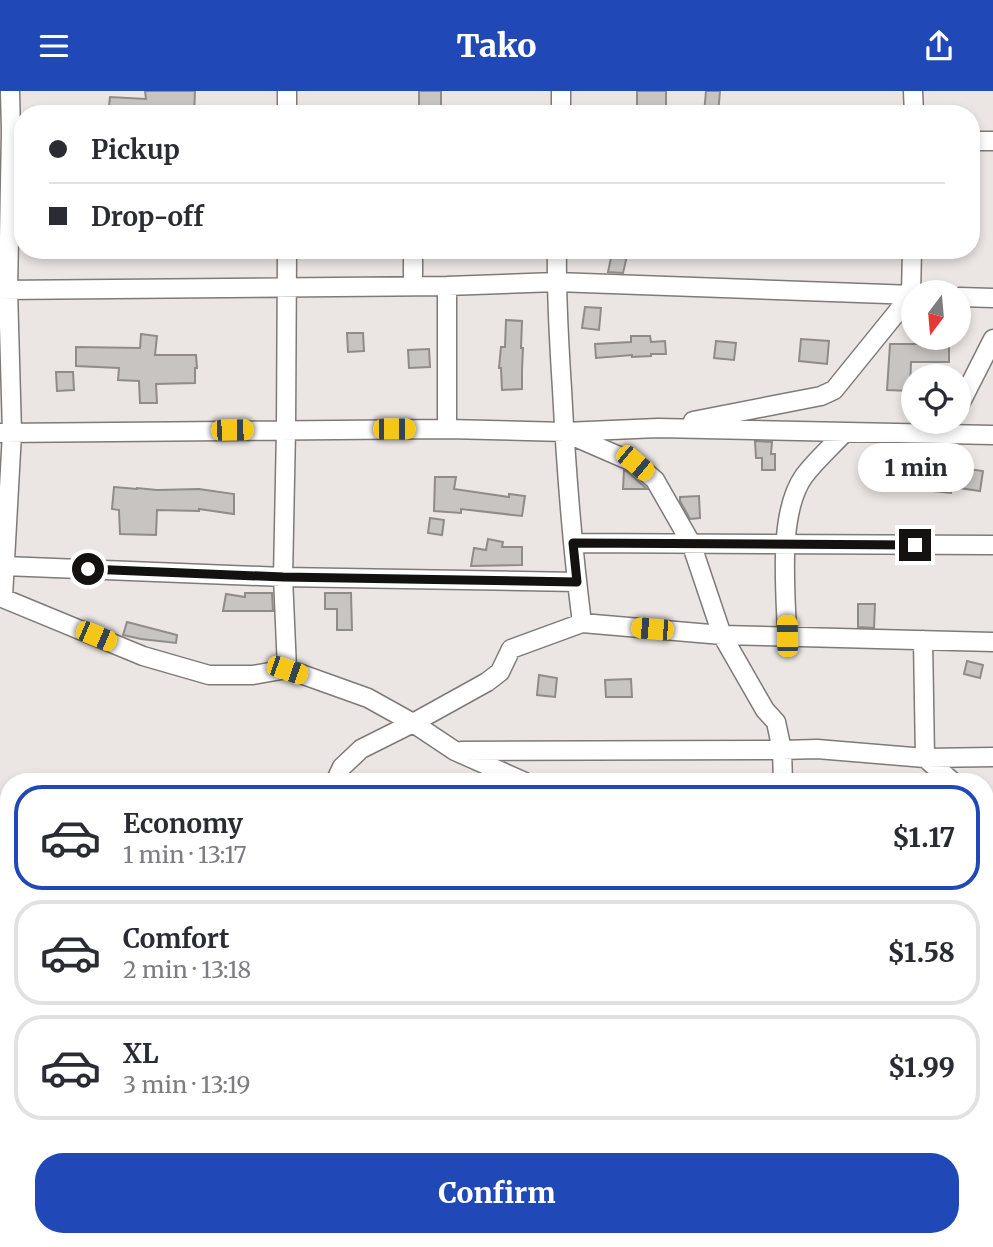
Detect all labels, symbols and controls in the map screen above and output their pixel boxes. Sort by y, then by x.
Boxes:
text: Tako [456,26,537,66]
icon: menu [35,27,73,65]
icon: share [920,27,958,65]
text: Pickup [91,133,180,166]
text: Drop-off [91,200,204,233]
north arrow [901,280,971,350]
map controls [901,280,971,434]
button: locate [901,364,971,434]
car [211,419,254,441]
car [374,419,416,440]
car [613,441,658,485]
callout: 1 min [857,443,973,493]
text: 1 min [884,453,948,482]
route end [899,529,931,561]
route start [72,553,104,585]
car [777,615,798,657]
car [631,617,674,641]
car [73,618,120,654]
car [264,653,311,687]
icon: car [39,806,102,869]
text: Economy [123,807,243,840]
text: $1.17 [892,821,955,854]
text: 1 min · 13:17 [123,840,247,869]
icon: car [39,921,102,984]
text: Comfort [123,922,229,955]
text: $1.58 [888,936,955,969]
text: 2 min · 13:18 [123,955,251,984]
icon: car [39,1036,102,1099]
text: XL [123,1037,159,1070]
text: $1.99 [888,1051,955,1084]
text: 3 min · 13:19 [123,1070,250,1099]
button: Confirm [35,1153,959,1233]

